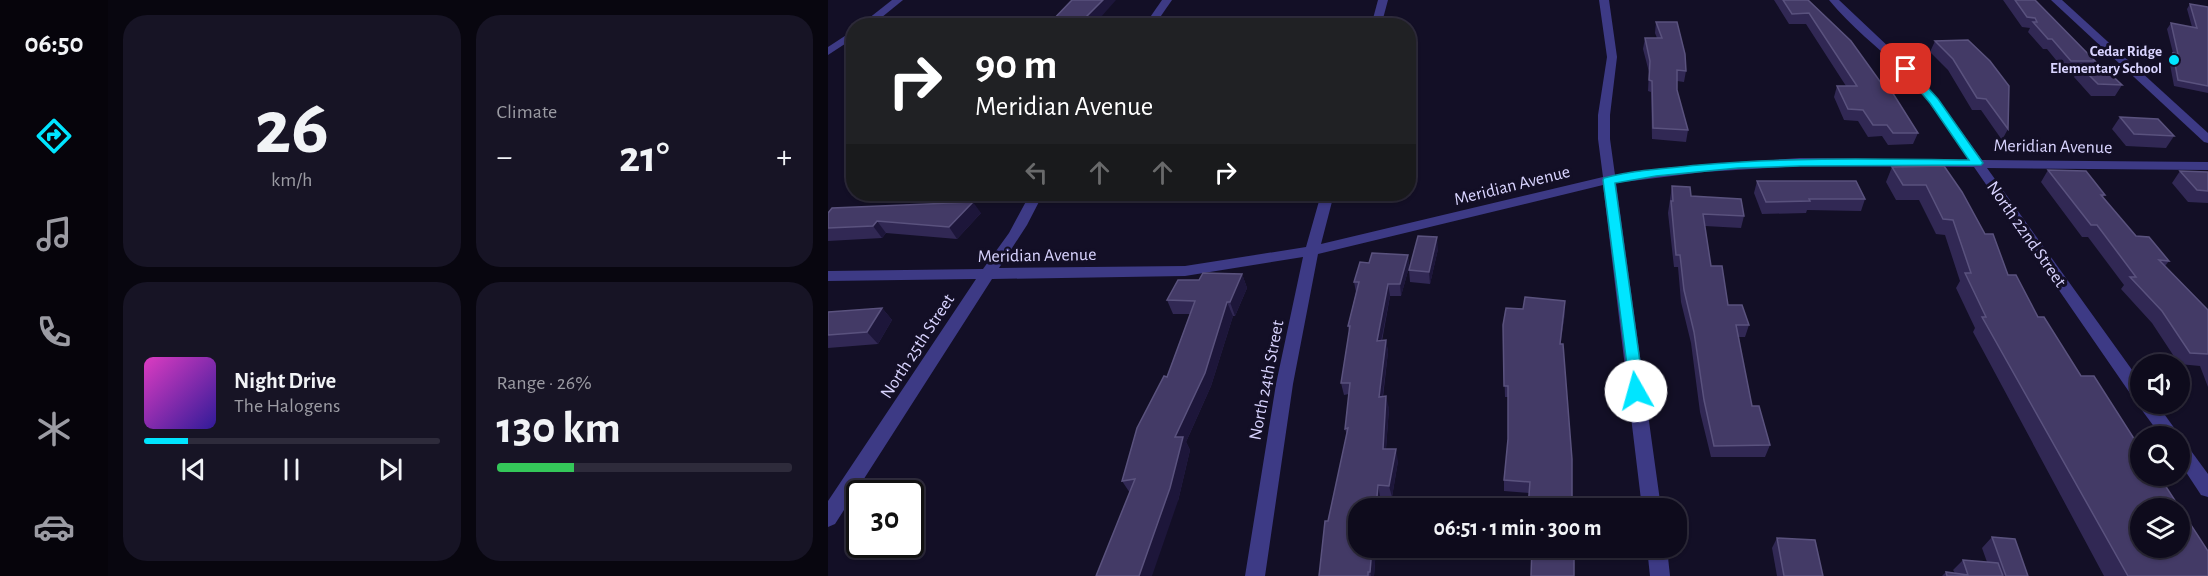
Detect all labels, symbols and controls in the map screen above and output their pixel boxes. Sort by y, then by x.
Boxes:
text: 06:50 [24,30,84,57]
icon: right [876,42,954,120]
pin [1880,43,1931,94]
text: 90 m [975,44,1057,86]
place label: Cedar Ridge Elementary School [2050,44,2162,76]
icon: arrive [1889,52,1922,85]
marker: Cedar Ridge Elementary School [2167,53,2181,67]
text: 26 [255,90,329,168]
text: Meridian Avenue [975,93,1153,120]
text: Climate [497,102,557,122]
icon: directions [33,115,75,157]
text: 21° [619,135,670,180]
street label: Meridian Avenue [1993,137,2113,157]
text: − [497,141,512,174]
text: + [776,141,792,174]
icon: left [1020,156,1053,189]
icon: ahead [1083,156,1116,189]
icon: ahead [1146,156,1179,189]
icon: right [1209,156,1242,189]
street label: Meridian Avenue [1452,163,1572,209]
text: km/h [271,170,312,190]
street label: North 22nd Street [1983,178,2069,291]
icon: music [33,213,75,255]
street label: Meridian Avenue [977,246,1097,266]
street label: North 25th Street [877,291,958,402]
icon: phone [33,311,75,353]
street label: North 24th Street [1247,318,1287,442]
map controls [2130,354,2190,558]
button: sound [2130,354,2190,414]
position arrow [1604,359,1668,423]
text: Night Drive [234,370,336,392]
text: Range · 26% [497,373,592,393]
text: The Halogens [234,396,340,416]
text: 130 km [497,406,621,451]
icon: climate [33,408,75,450]
button: search [2130,426,2190,486]
icon: previous [177,453,210,486]
icon: pause [275,453,308,486]
icon: next [374,453,407,486]
speed limit sign: 30 [846,480,924,558]
button: layers [2130,498,2190,558]
icon: car [33,506,75,548]
text: 06:51 · 1 min · 300 m [1434,517,1601,539]

